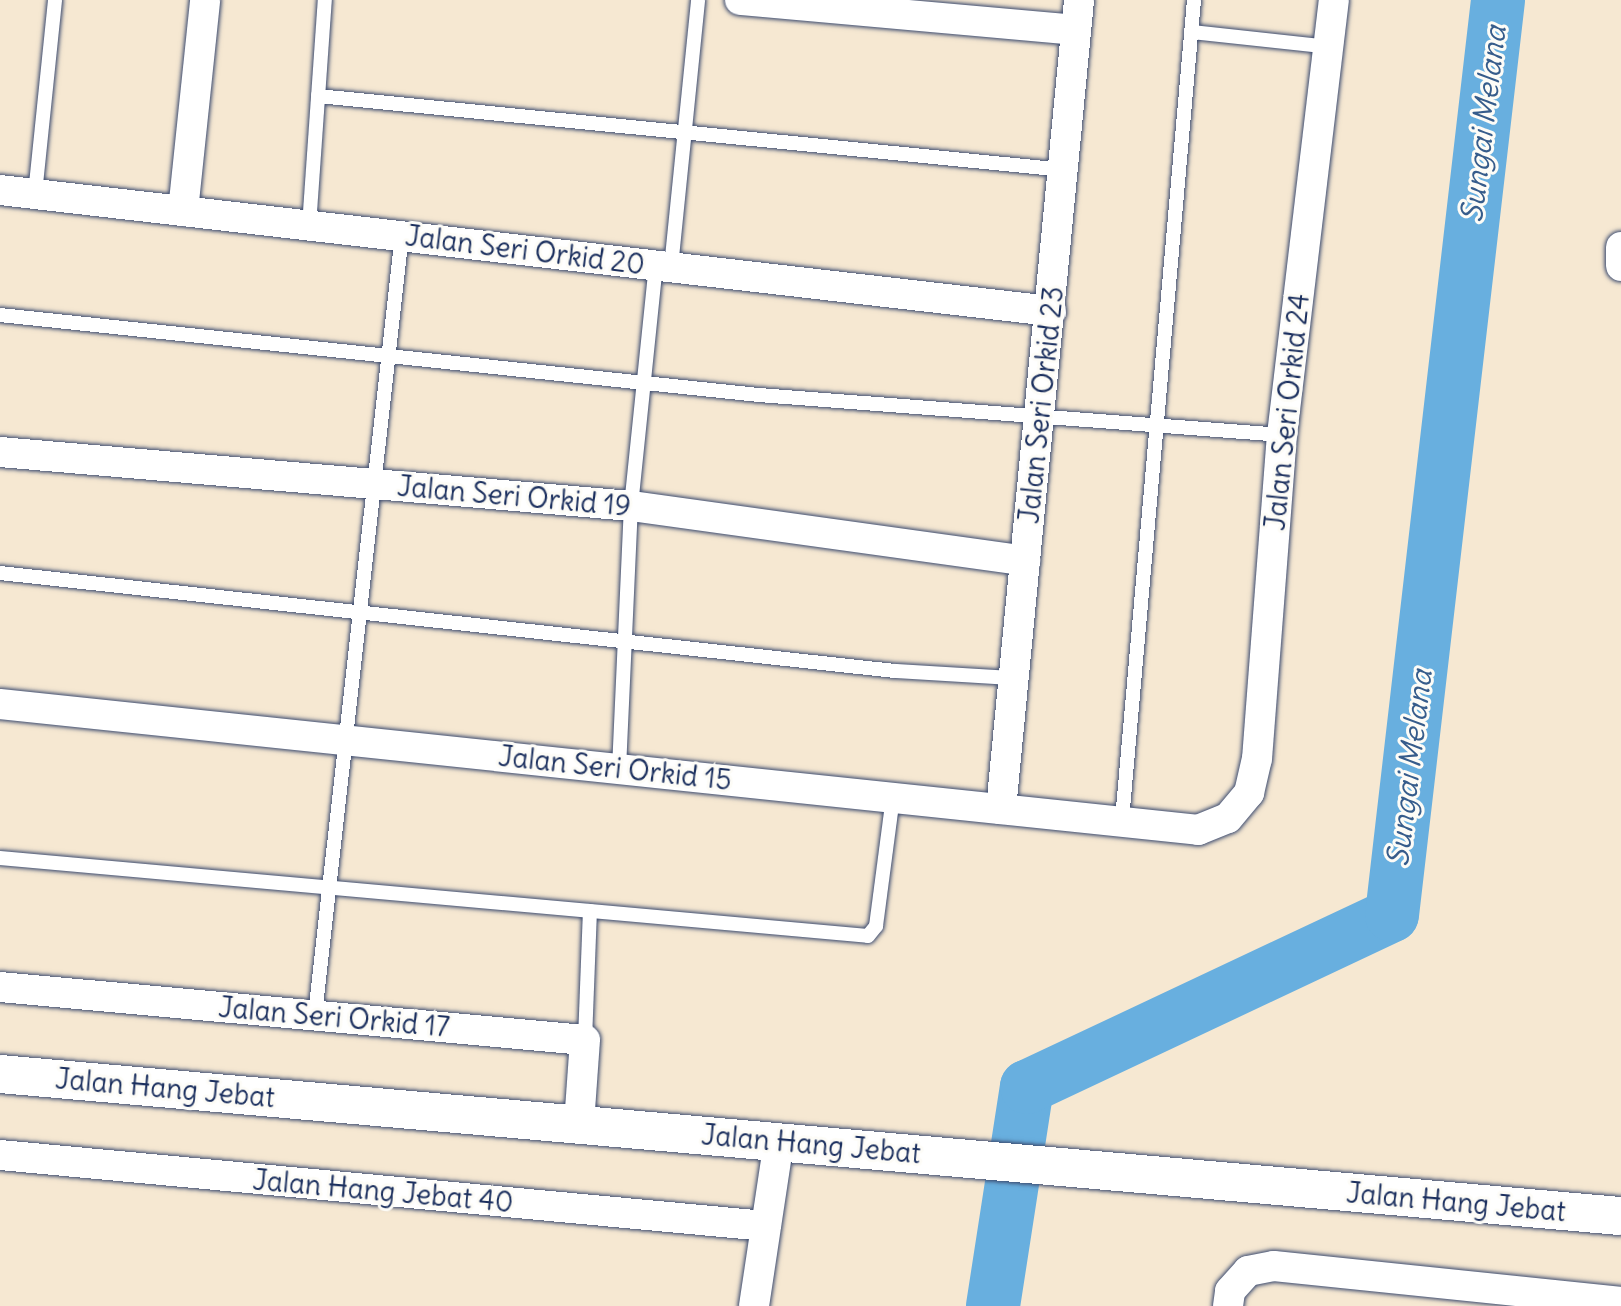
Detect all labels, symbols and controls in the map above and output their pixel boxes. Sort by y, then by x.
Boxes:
water label: Sungai Melana [1453,24,1513,224]
street label: Jalan Seri Orkid 20 [403,219,647,281]
street label: Jalan Seri Orkid 23 [1012,285,1070,525]
street label: Jalan Seri Orkid 24 [1258,292,1316,532]
street label: Jalan Seri Orkid 19 [396,469,632,523]
water label: Sungai Melana [1379,668,1439,868]
street label: Jalan Seri Orkid 15 [497,739,733,797]
street label: Jalan Seri Orkid 17 [217,990,451,1044]
street label: Jalan Hang Jebat [54,1062,276,1114]
street label: Jalan Hang Jebat [700,1118,922,1170]
street label: Jalan Hang Jebat 40 [251,1163,515,1219]
street label: Jalan Hang Jebat [1345,1176,1567,1228]

